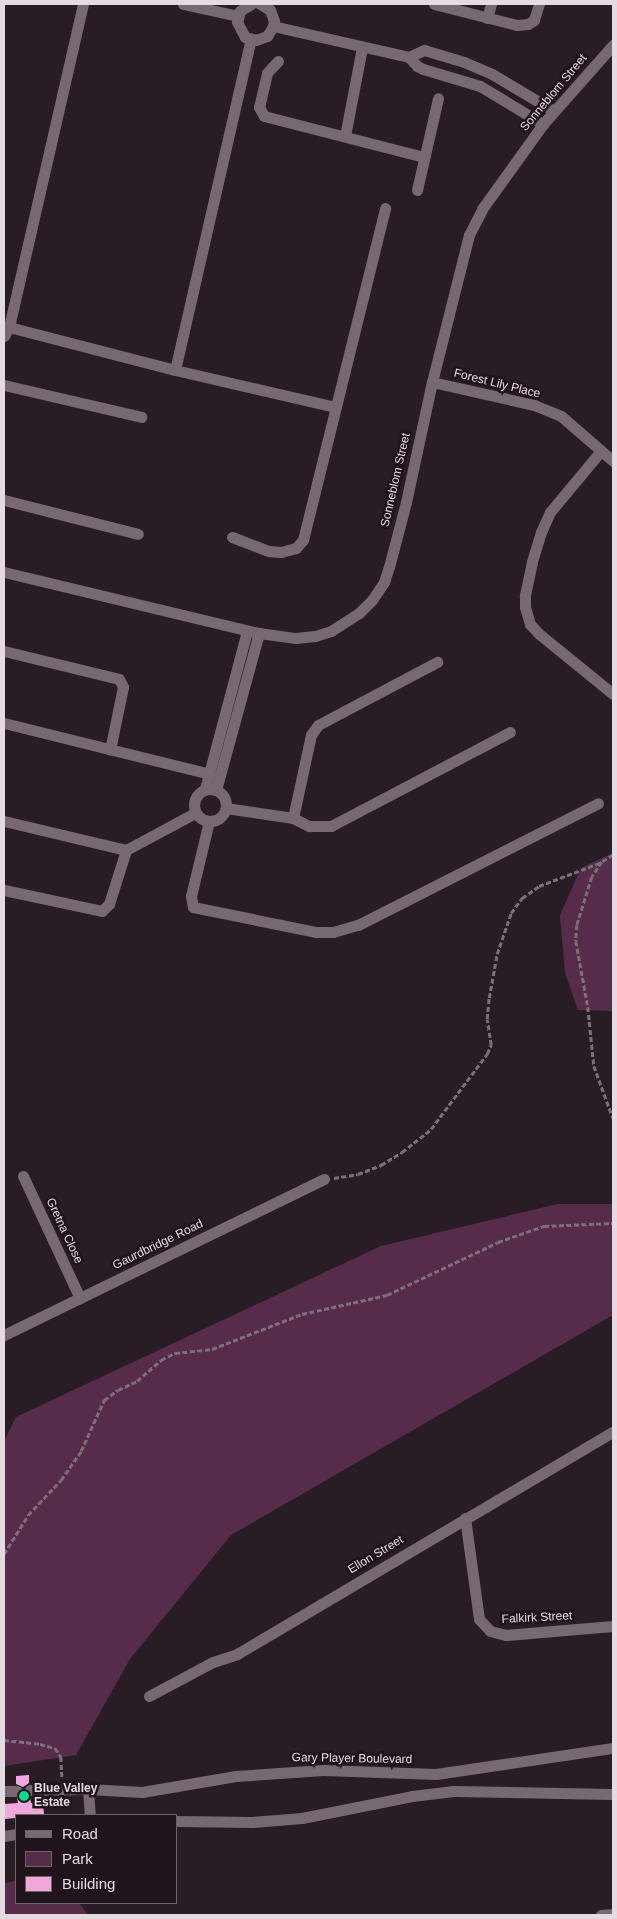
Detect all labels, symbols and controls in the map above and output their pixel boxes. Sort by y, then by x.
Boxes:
street label: Sonneblom Street [518,52,590,134]
street label: Forest Lily Place [452,366,542,402]
street label: Sonneblom Street [378,432,414,528]
street label: Gretna Close [43,1196,85,1266]
street label: Gaurdbridge Road [110,1217,206,1273]
street label: Ellon Street [346,1533,406,1577]
street label: Falkirk Street [501,1609,573,1627]
street label: Gary Player Boulevard [292,1751,412,1767]
place label: Blue Valley Estate [34,1782,97,1810]
marker: Blue Valley Estate [18,1790,30,1802]
legend [15,1814,178,1904]
text: Road [62,1825,98,1842]
text: Park [62,1850,93,1867]
text: Building [62,1875,115,1892]

